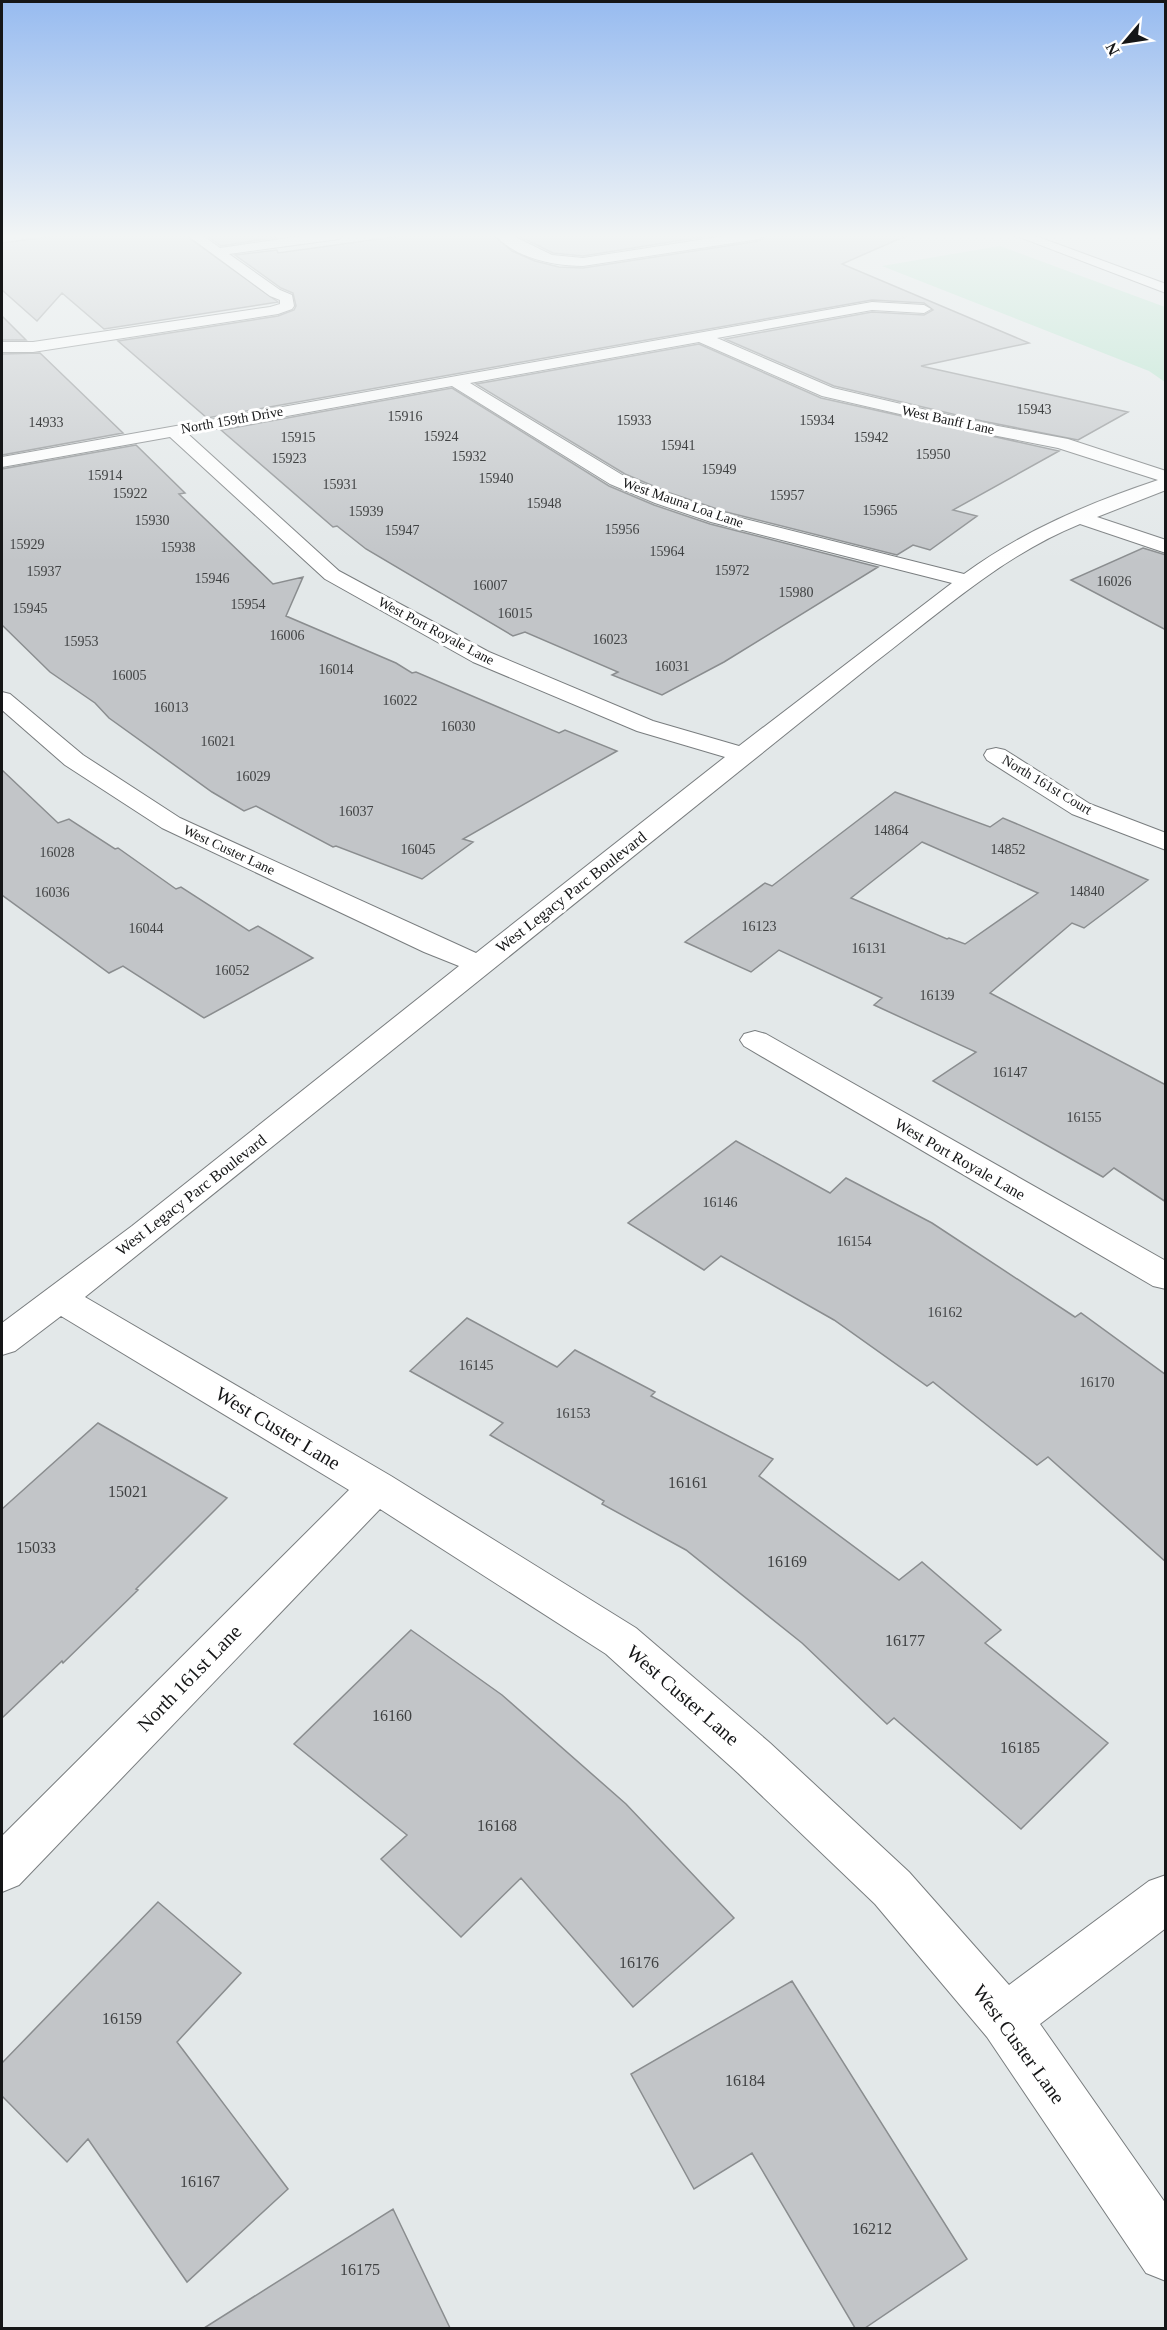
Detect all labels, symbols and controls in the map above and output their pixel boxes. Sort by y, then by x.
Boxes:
north arrow [1095,12,1155,72]
text: N [1102,39,1123,58]
house number: 15943 [1017,402,1052,417]
street label: West Banff Lane [900,403,996,437]
street label: North 159th Drive [180,404,284,436]
house number: 15916 [388,409,423,424]
house number: 15933 [617,413,652,428]
house number: 15934 [800,413,835,428]
house number: 14933 [29,415,64,430]
house number: 15924 [424,429,459,444]
house number: 15915 [281,430,316,445]
house number: 15942 [854,430,889,445]
house number: 15941 [661,438,696,453]
house number: 15950 [916,447,951,462]
house number: 15932 [452,449,487,464]
house number: 15923 [272,451,307,466]
house number: 15949 [702,462,737,477]
house number: 15914 [88,468,123,483]
house number: 15940 [479,471,514,486]
street label: West Mauna Loa Lane [621,475,745,531]
house number: 15931 [323,477,358,492]
house number: 15922 [113,486,148,501]
house number: 15957 [770,488,805,503]
house number: 15948 [527,496,562,511]
house number: 15965 [863,503,898,518]
house number: 15939 [349,504,384,519]
house number: 15930 [135,513,170,528]
house number: 15956 [605,522,640,537]
house number: 15947 [385,523,420,538]
house number: 15929 [10,537,45,552]
house number: 15938 [161,540,196,555]
house number: 15964 [650,544,685,559]
house number: 15972 [715,563,750,578]
house number: 15937 [27,564,62,579]
house number: 15946 [195,571,230,586]
house number: 16026 [1097,574,1132,589]
house number: 16007 [473,578,508,593]
house number: 15980 [779,585,814,600]
street label: West Port Royale Lane [375,594,497,668]
house number: 15954 [231,597,266,612]
house number: 15945 [13,601,48,616]
house number: 16015 [498,606,533,621]
house number: 16006 [270,628,305,643]
house number: 16023 [593,632,628,647]
house number: 15953 [64,634,99,649]
house number: 16031 [655,659,690,674]
house number: 16014 [319,662,354,677]
house number: 16005 [112,668,147,683]
house number: 16022 [383,693,418,708]
house number: 16013 [154,700,189,715]
house number: 16030 [441,719,476,734]
house number: 16021 [201,734,236,749]
street label: North 161st Court [999,752,1095,818]
house number: 16029 [236,769,271,784]
house number: 16037 [339,804,374,819]
street label: West Custer Lane [181,822,277,878]
house number: 14864 [874,823,909,838]
street label: West Legacy Parc Boulevard [493,828,650,957]
house number: 16045 [401,842,436,857]
house number: 14852 [991,842,1026,857]
house number: 16028 [40,845,75,860]
house number: 14840 [1070,884,1105,899]
house number: 16036 [35,885,70,900]
house number: 16123 [742,919,777,934]
house number: 16044 [129,921,164,936]
house number: 16131 [852,941,887,956]
house number: 16052 [215,963,250,978]
house number: 16139 [920,988,955,1003]
house number: 16147 [993,1065,1028,1080]
house number: 16155 [1067,1110,1102,1125]
street label: West Port Royale Lane [891,1115,1028,1204]
street label: West Legacy Parc Boulevard [113,1131,270,1260]
house number: 16146 [703,1195,738,1210]
house number: 16154 [837,1234,872,1249]
house number: 16162 [928,1305,963,1320]
house number: 16145 [459,1358,494,1373]
house number: 16170 [1080,1375,1115,1390]
street label: West Custer Lane [212,1382,344,1474]
house number: 16153 [556,1406,591,1421]
house number: 16161 [668,1474,708,1491]
house number: 15021 [108,1483,148,1500]
house number: 15033 [16,1539,56,1556]
house number: 16169 [767,1553,807,1570]
street label: North 161st Lane [132,1620,246,1736]
house number: 16177 [885,1632,925,1649]
street label: West Custer Lane [622,1640,744,1750]
house number: 16160 [372,1707,412,1724]
house number: 16185 [1000,1739,1040,1756]
house number: 16168 [477,1817,517,1834]
house number: 16176 [619,1954,659,1971]
street label: West Custer Lane [968,1980,1070,2108]
house number: 16159 [102,2010,142,2027]
house number: 16184 [725,2072,765,2089]
house number: 16167 [180,2173,220,2190]
house number: 16212 [852,2220,892,2237]
house number: 16175 [340,2261,380,2278]

